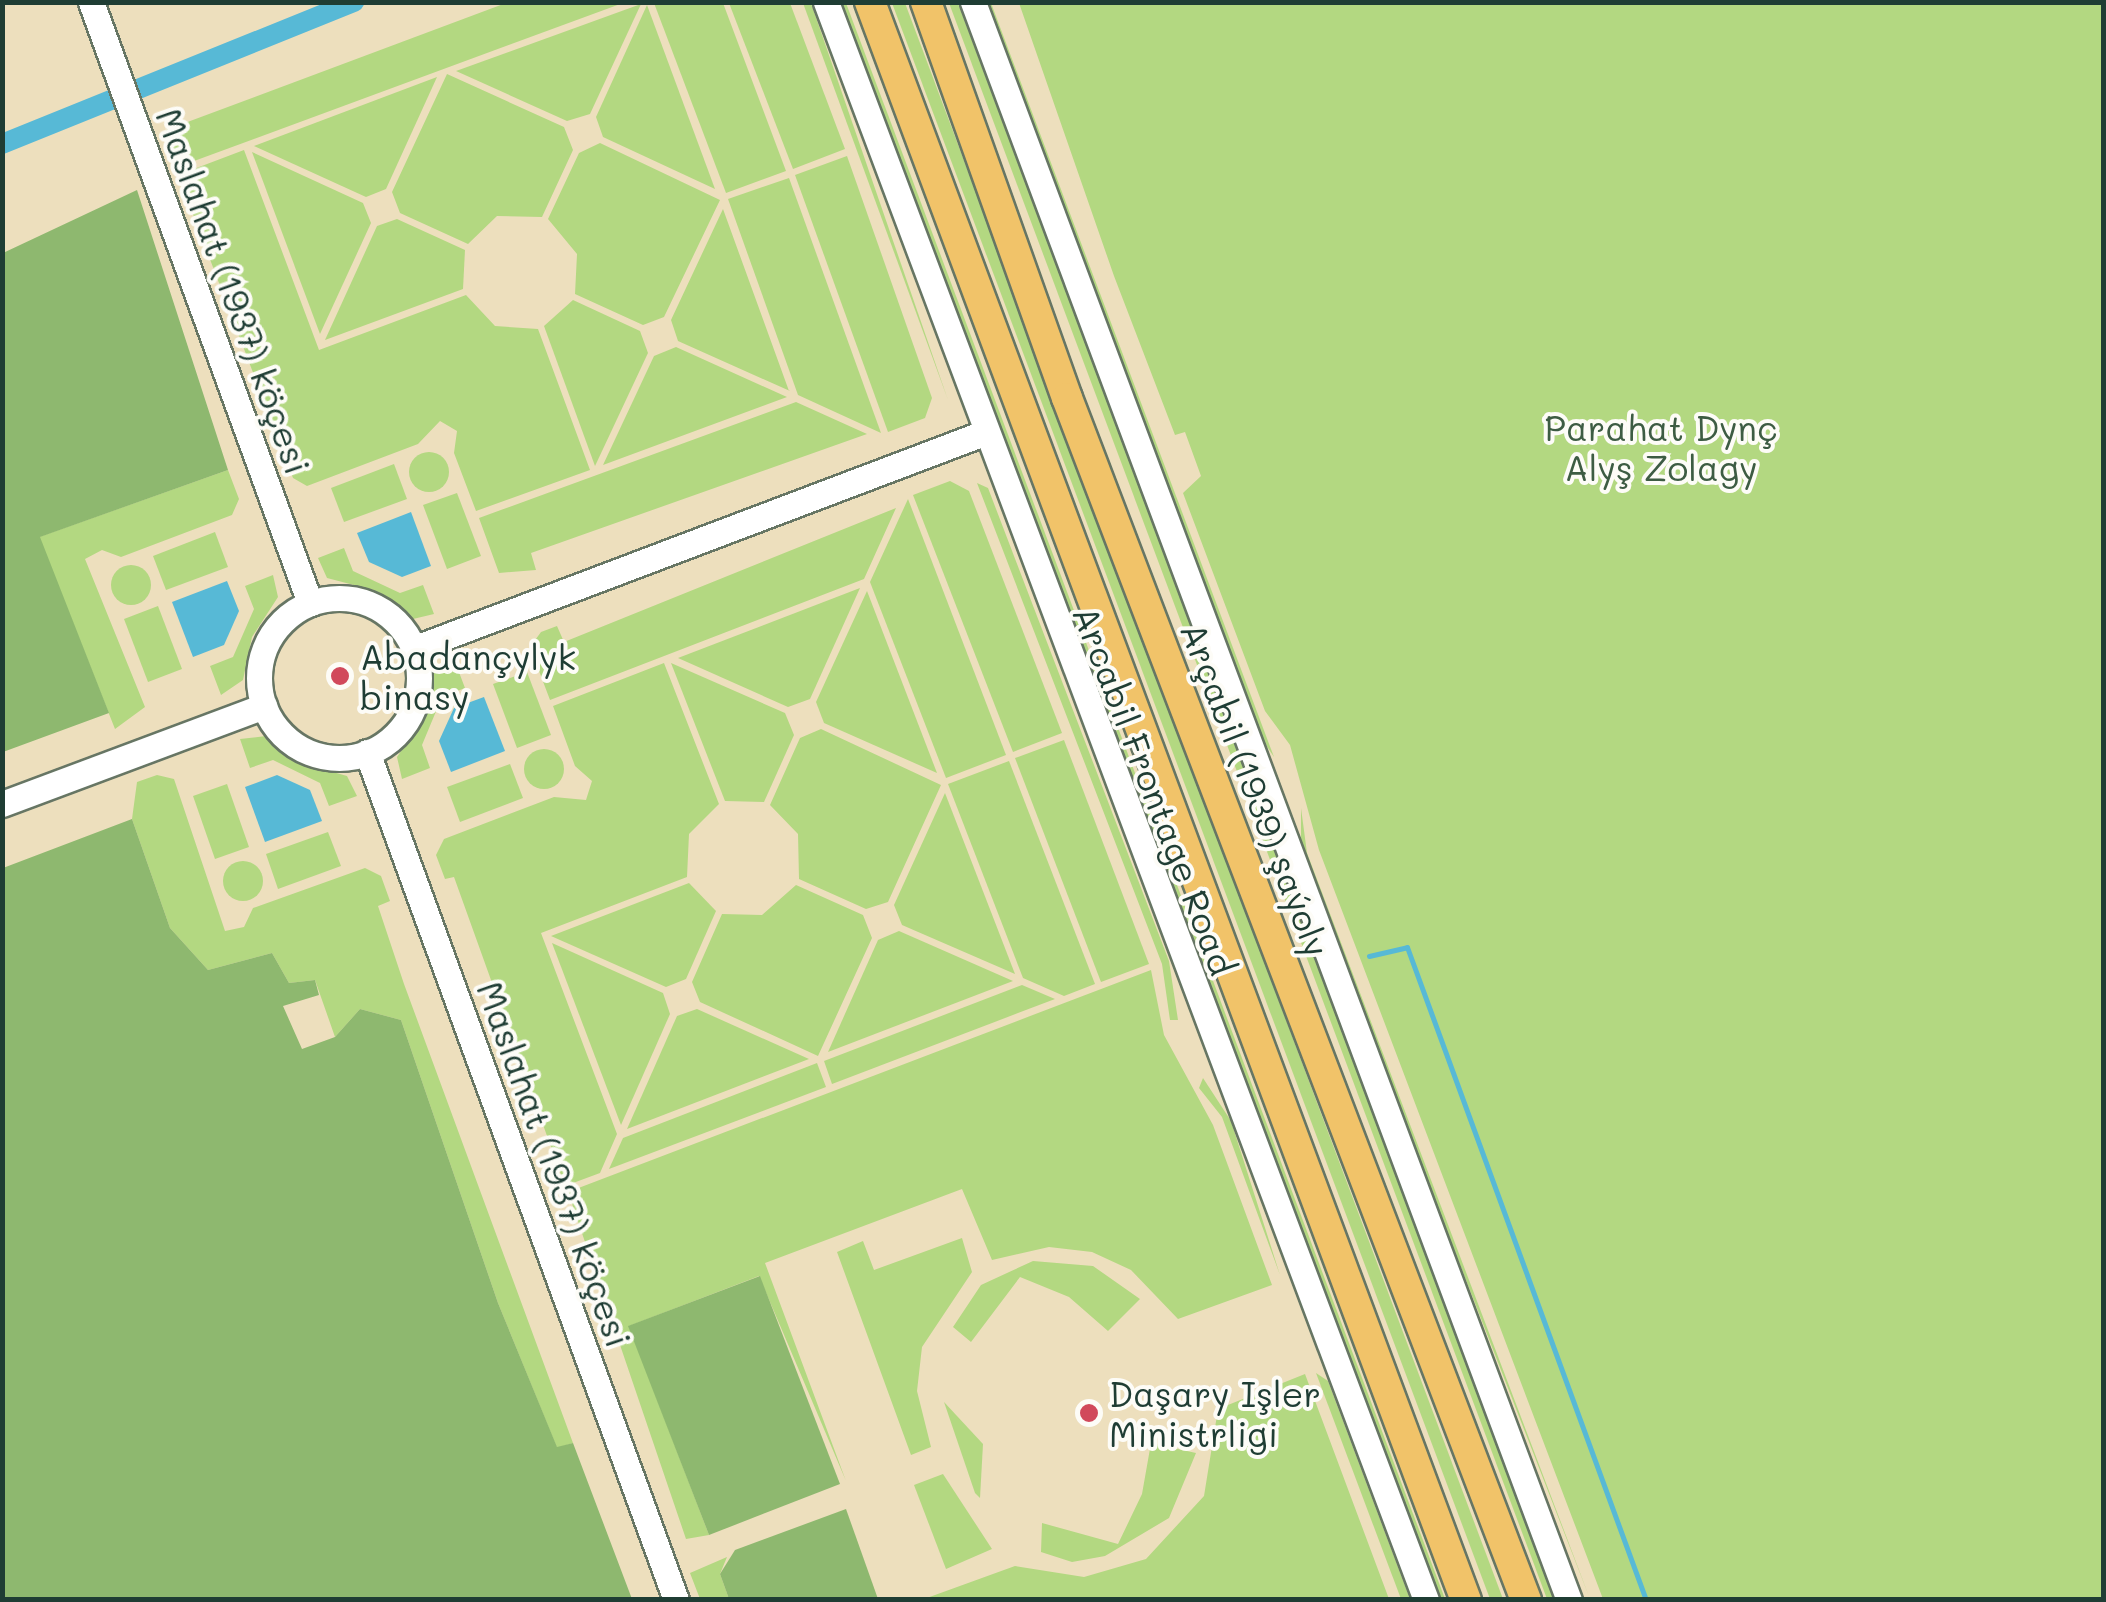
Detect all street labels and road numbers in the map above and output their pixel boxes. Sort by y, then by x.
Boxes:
street label: Maslahat (1937) köçesi [148,102,320,480]
street label: Arcabil Frontage Road [1065,599,1245,981]
street label: Arçabil (1939) şaýoly [1173,616,1339,962]
street label: Maslahat (1937) köçesi [469,975,641,1353]

